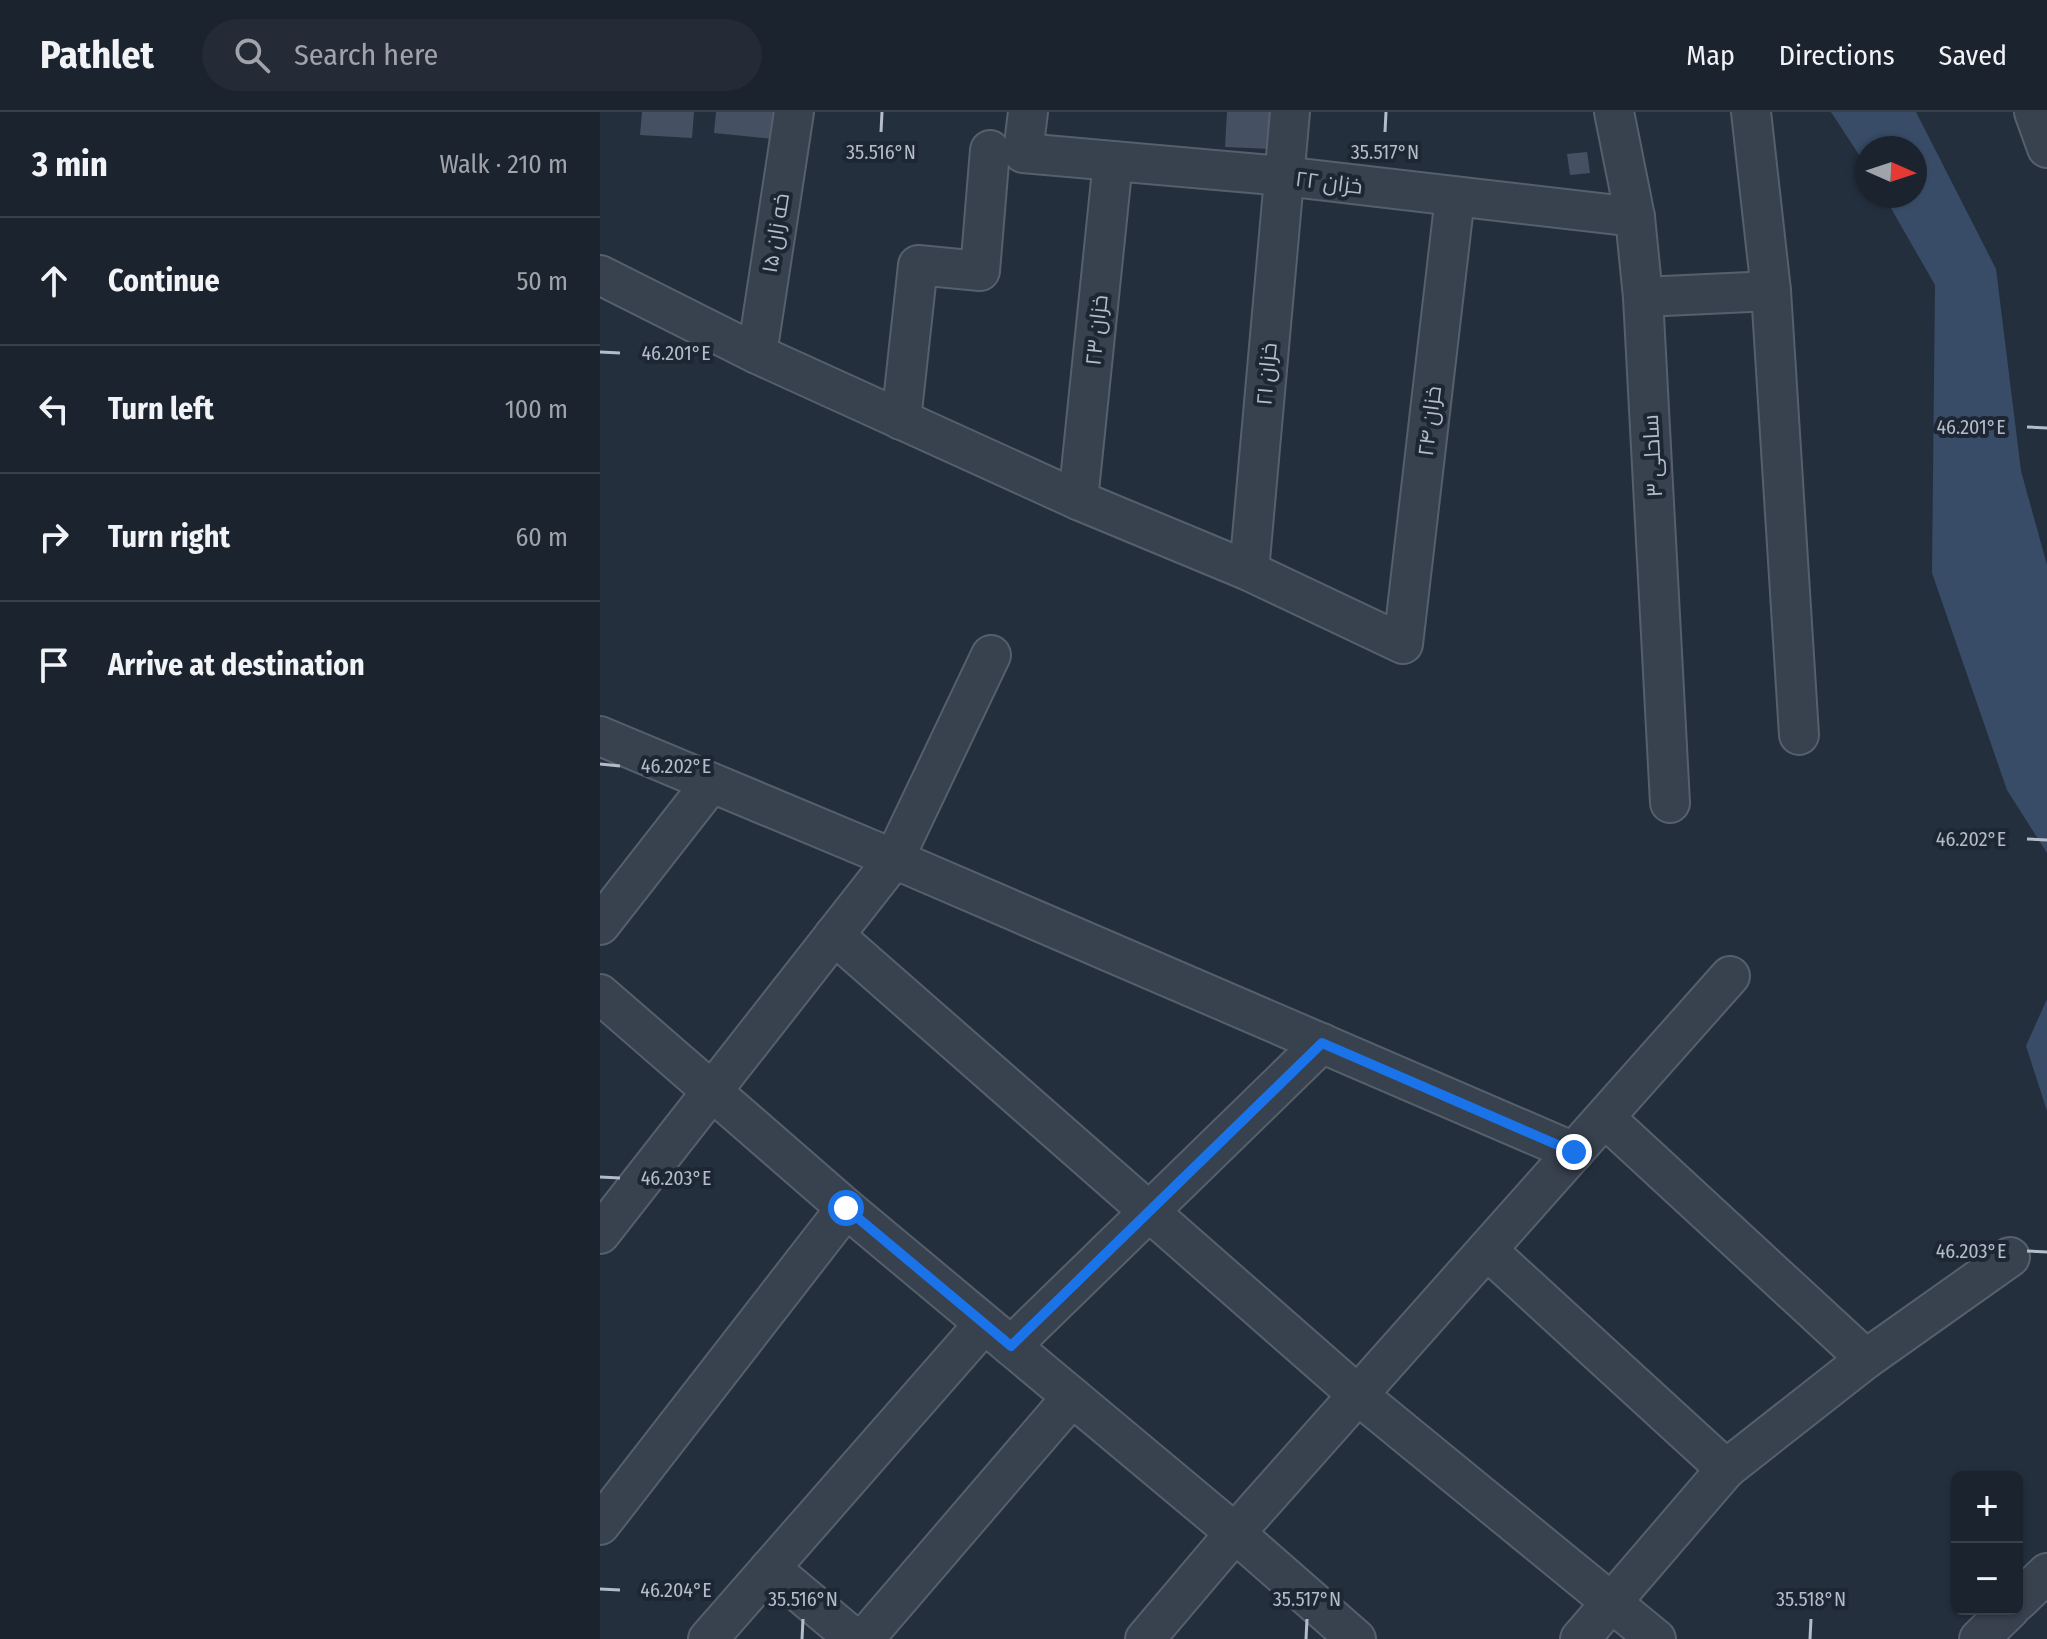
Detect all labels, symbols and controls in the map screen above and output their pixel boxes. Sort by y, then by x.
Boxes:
search box [202,19,762,91]
text: Pathlet [40,32,154,78]
icon: search [230,33,274,77]
text: Search here [294,37,438,73]
text: Map [1686,39,1735,72]
text: Directions [1779,39,1895,72]
text: Saved [1939,39,2007,72]
north arrow [1855,136,1927,208]
text: 35.516°N [846,140,916,164]
text: 35.517°N [1351,140,1419,164]
text: 3 min [32,144,108,185]
text: Walk · 210 m [439,149,568,180]
street label: خزان ۲۲ [1294,165,1364,200]
street label: خه زان ۱۵ [756,191,795,275]
icon: ahead [32,259,76,303]
text: Continue [108,263,220,299]
text: 50 m [516,266,568,297]
street label: خزان ۲۳ [1079,293,1114,367]
text: 46.201°E [641,341,711,365]
street label: خزان ۲۱ [1250,342,1283,407]
street label: خزان ۲۴ [1412,384,1447,458]
icon: left [32,387,76,431]
text: Turn left [108,391,214,427]
text: 100 m [505,394,568,425]
street label: ساحلی ۳ [1637,414,1668,498]
text: 46.201°E [1936,415,2006,439]
icon: right [32,515,76,559]
text: Turn right [108,519,230,555]
text: 60 m [515,522,568,553]
icon: arrive [32,643,76,687]
text: Arrive at destination [108,647,365,683]
text: 46.202°E [641,754,711,778]
text: 46.202°E [1936,827,2006,851]
route end [1556,1134,1592,1170]
text: 46.203°E [641,1166,711,1190]
route start [828,1190,864,1226]
text: 46.203°E [1936,1239,2006,1263]
map controls [1951,1471,2023,1615]
button: + [1951,1471,2023,1543]
button: − [1951,1543,2023,1615]
text: 46.204°E [640,1578,712,1602]
text: 35.516°N [768,1587,838,1611]
text: 35.517°N [1273,1587,1341,1611]
text: 35.518°N [1776,1587,1846,1611]

